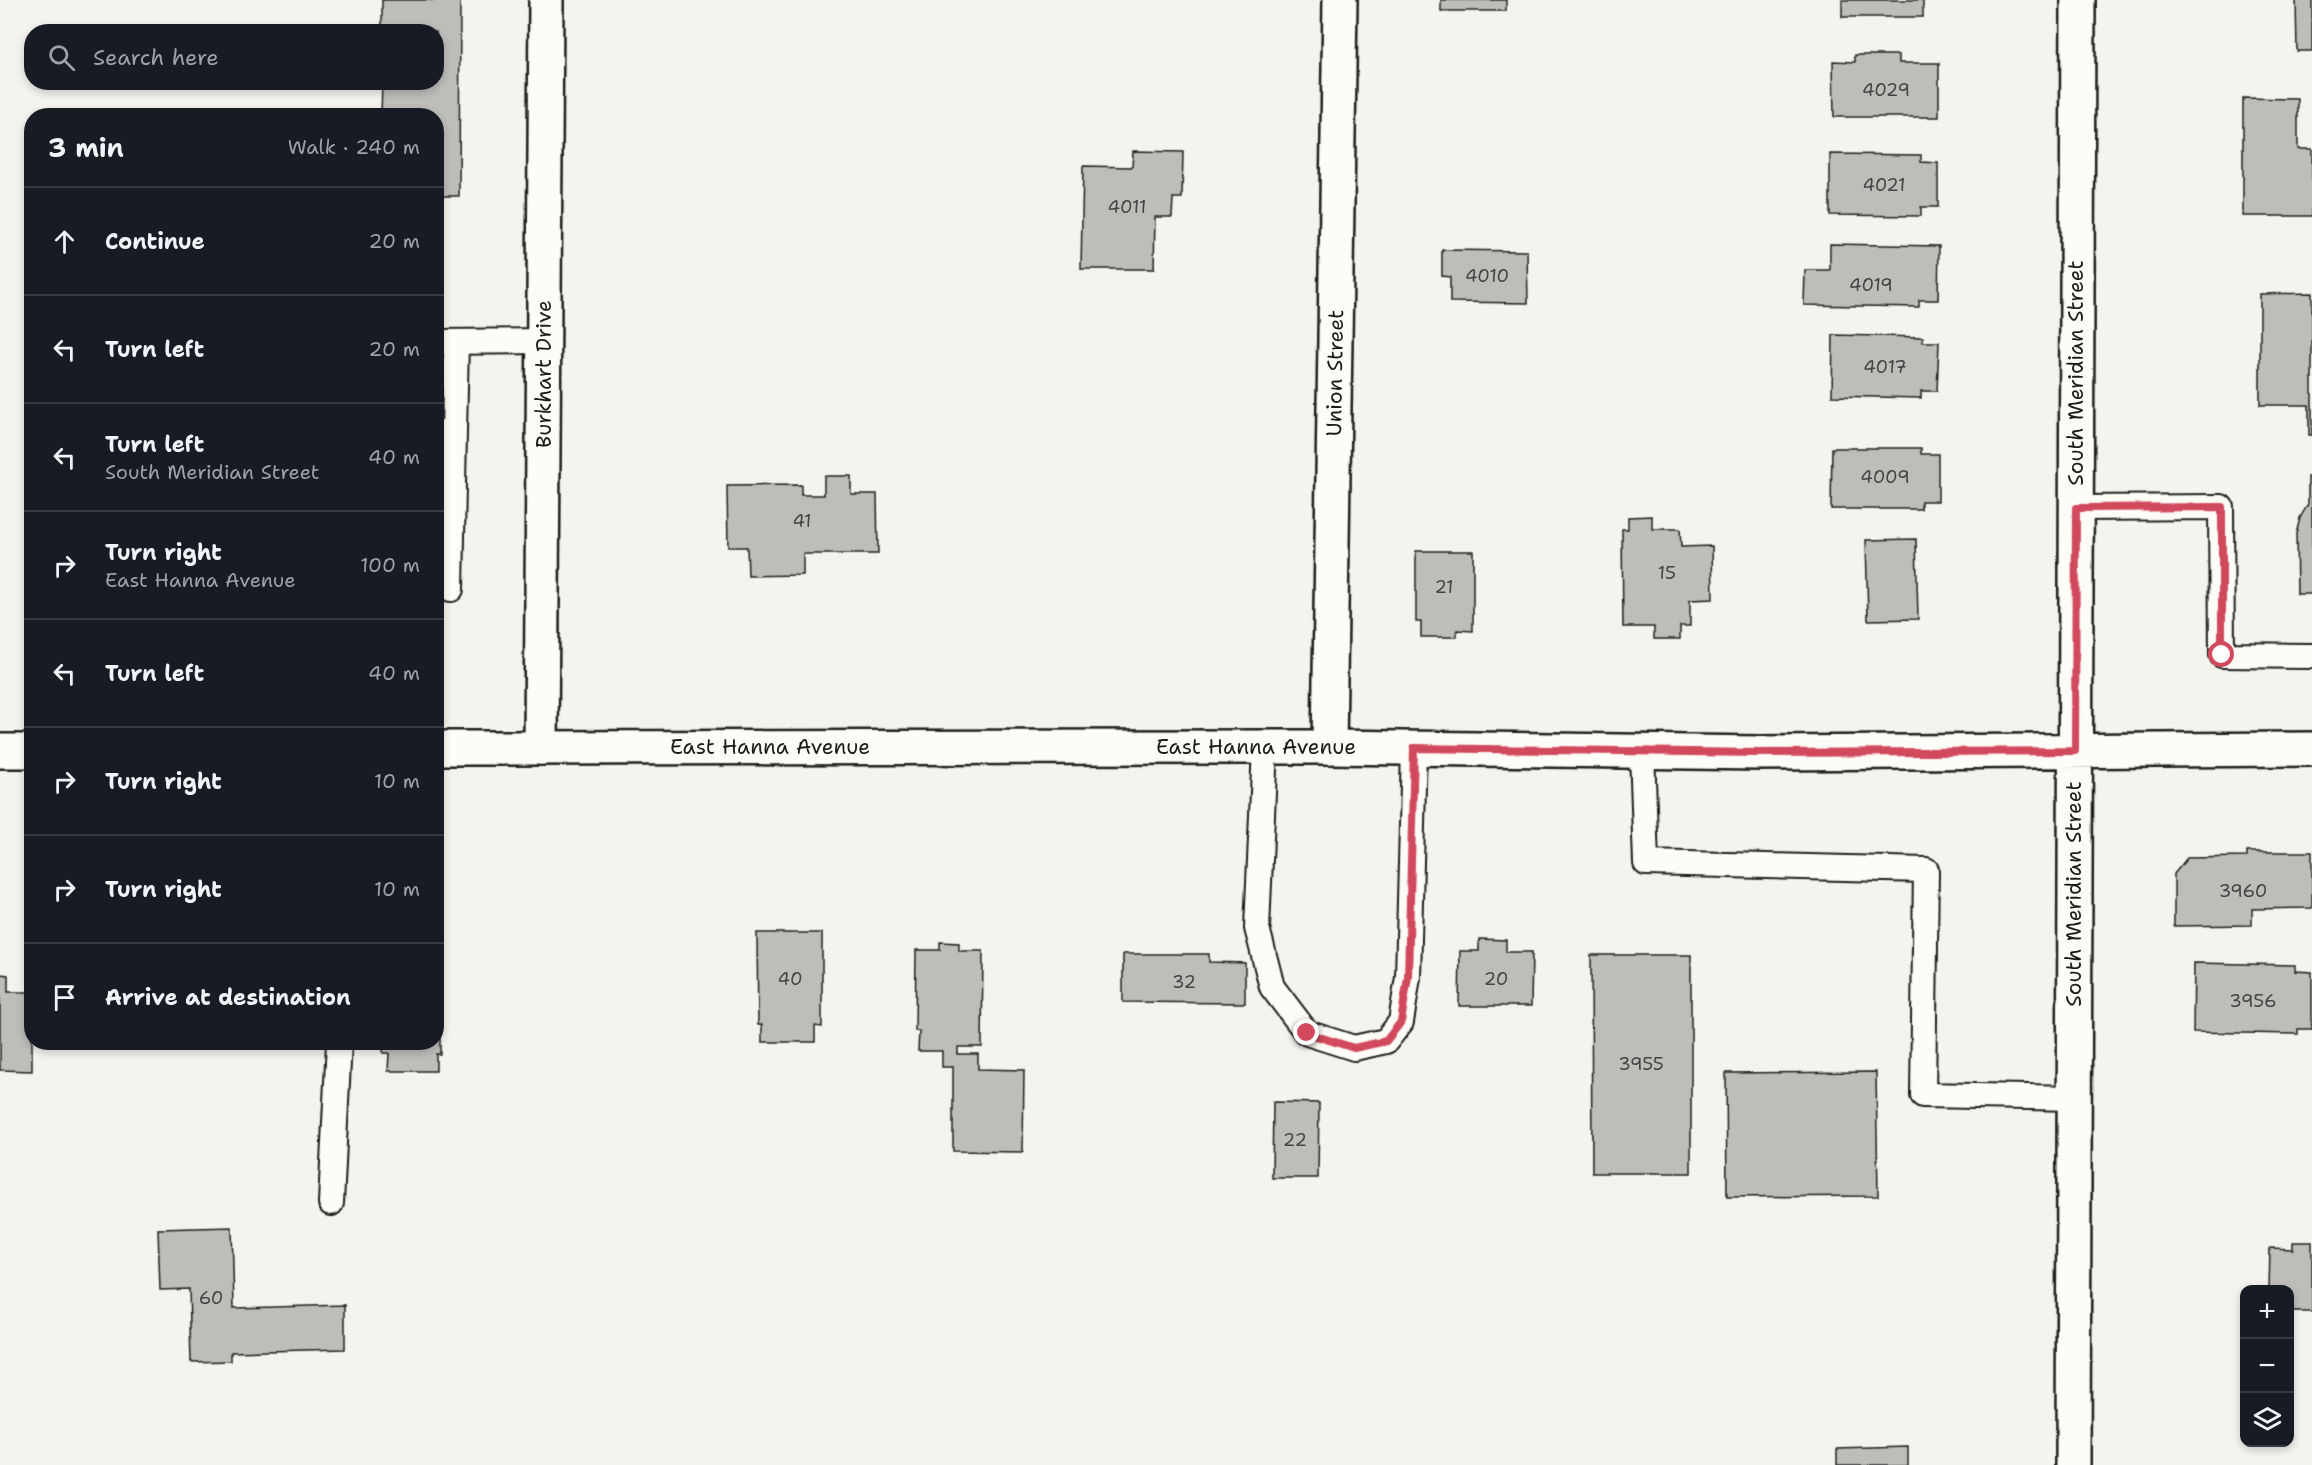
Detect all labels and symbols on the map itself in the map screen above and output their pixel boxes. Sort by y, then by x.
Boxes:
house number: 4029 [1862,78,1910,102]
house number: 4021 [1862,173,1906,197]
house number: 4011 [1108,195,1146,219]
street label: South Meridian Street [2062,260,2090,486]
house number: 4010 [1465,264,1509,288]
house number: 4019 [1849,273,1893,297]
street label: Burkhart Drive [530,300,558,448]
street label: Union Street [1320,309,1350,437]
house number: 4017 [1863,355,1907,379]
house number: 4009 [1860,465,1910,489]
house number: 41 [792,509,812,533]
house number: 15 [1658,561,1676,585]
house number: 21 [1434,575,1454,599]
route start [2208,641,2234,667]
street label: East Hanna Avenue [670,733,870,761]
street label: East Hanna Avenue [1156,733,1356,761]
street label: South Meridian Street [2060,781,2088,1007]
house number: 3960 [2219,879,2267,903]
house number: 40 [777,967,803,991]
house number: 20 [1484,967,1508,991]
house number: 32 [1172,970,1196,994]
house number: 3956 [2229,989,2277,1013]
route end [1293,1019,1319,1045]
house number: 3955 [1618,1052,1664,1076]
house number: 22 [1283,1128,1307,1152]
house number: 60 [199,1286,223,1310]

